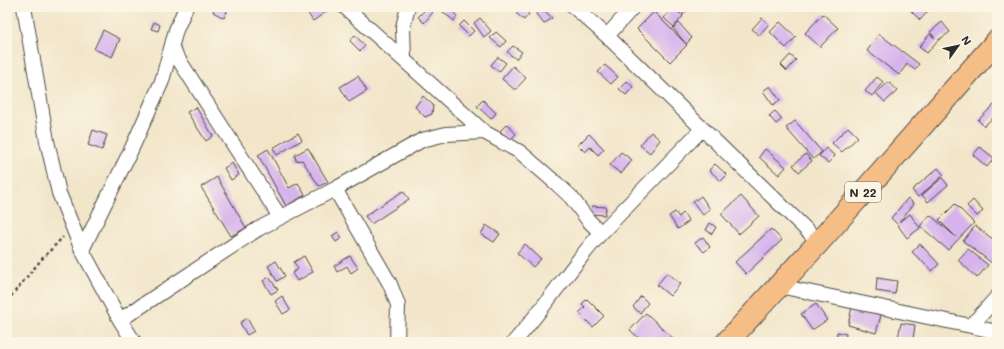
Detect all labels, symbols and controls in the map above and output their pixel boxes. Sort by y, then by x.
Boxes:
north arrow [938,26,978,66]
text: N [958,33,975,48]
road number: N 22 [845,182,881,202]

